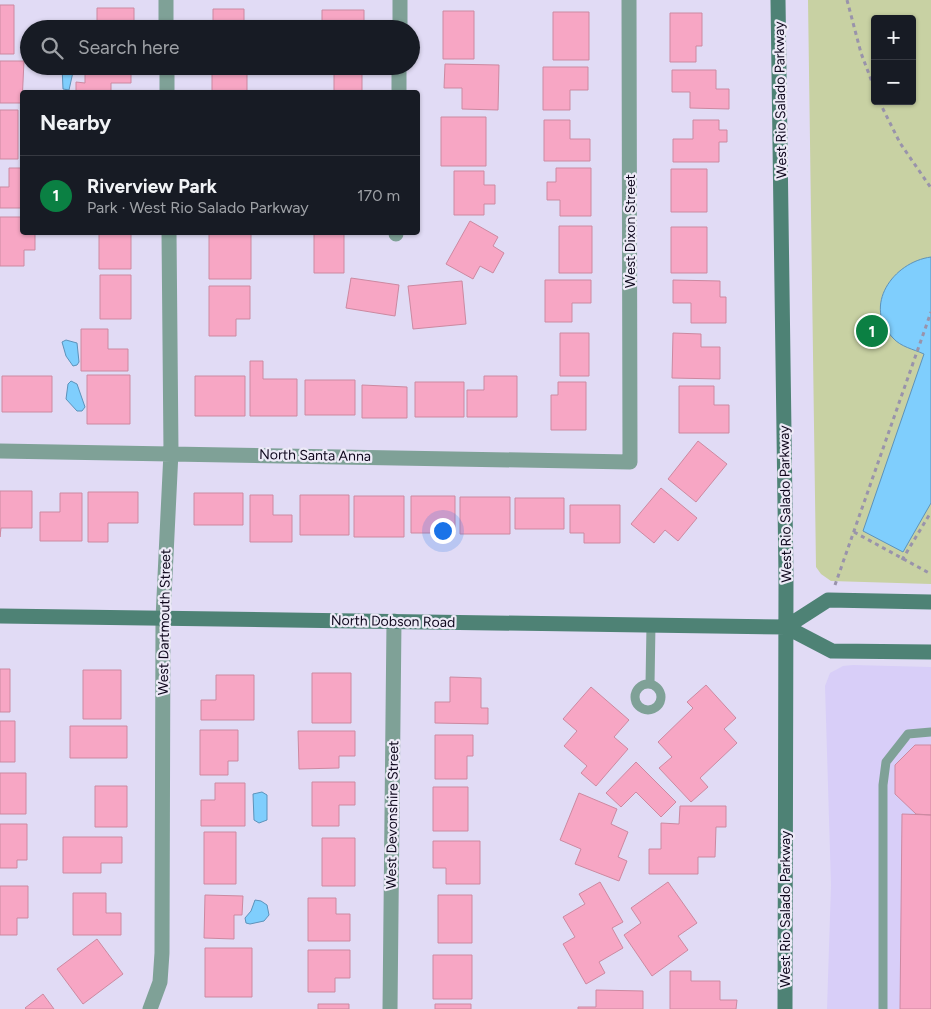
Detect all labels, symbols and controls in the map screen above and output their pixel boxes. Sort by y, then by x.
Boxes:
map controls [871,15,916,105]
button: + [871,15,916,60]
search box [20,20,420,75]
street label: West Rio Salado Parkway [771,21,790,179]
icon: search [38,34,66,62]
text: Search here [78,36,180,59]
button: − [871,60,916,105]
text: Nearby [40,110,111,135]
street label: West Dixon Street [622,174,639,288]
text: Riverview Park [87,175,217,198]
text: 1 [53,186,59,205]
text: 170 m [357,186,400,205]
text: Park · West Rio Salado Parkway [87,198,309,217]
pin: 1 [856,312,888,350]
street label: West Rio Salado Parkway [776,425,795,583]
street label: North Santa Anna [259,446,371,465]
your location [430,518,456,544]
street label: West Dartmouth Street [155,549,174,695]
street label: North Dobson Road [331,612,455,631]
street label: West Devonshire Street [383,741,402,889]
street label: West Rio Salado Parkway [777,830,794,987]

